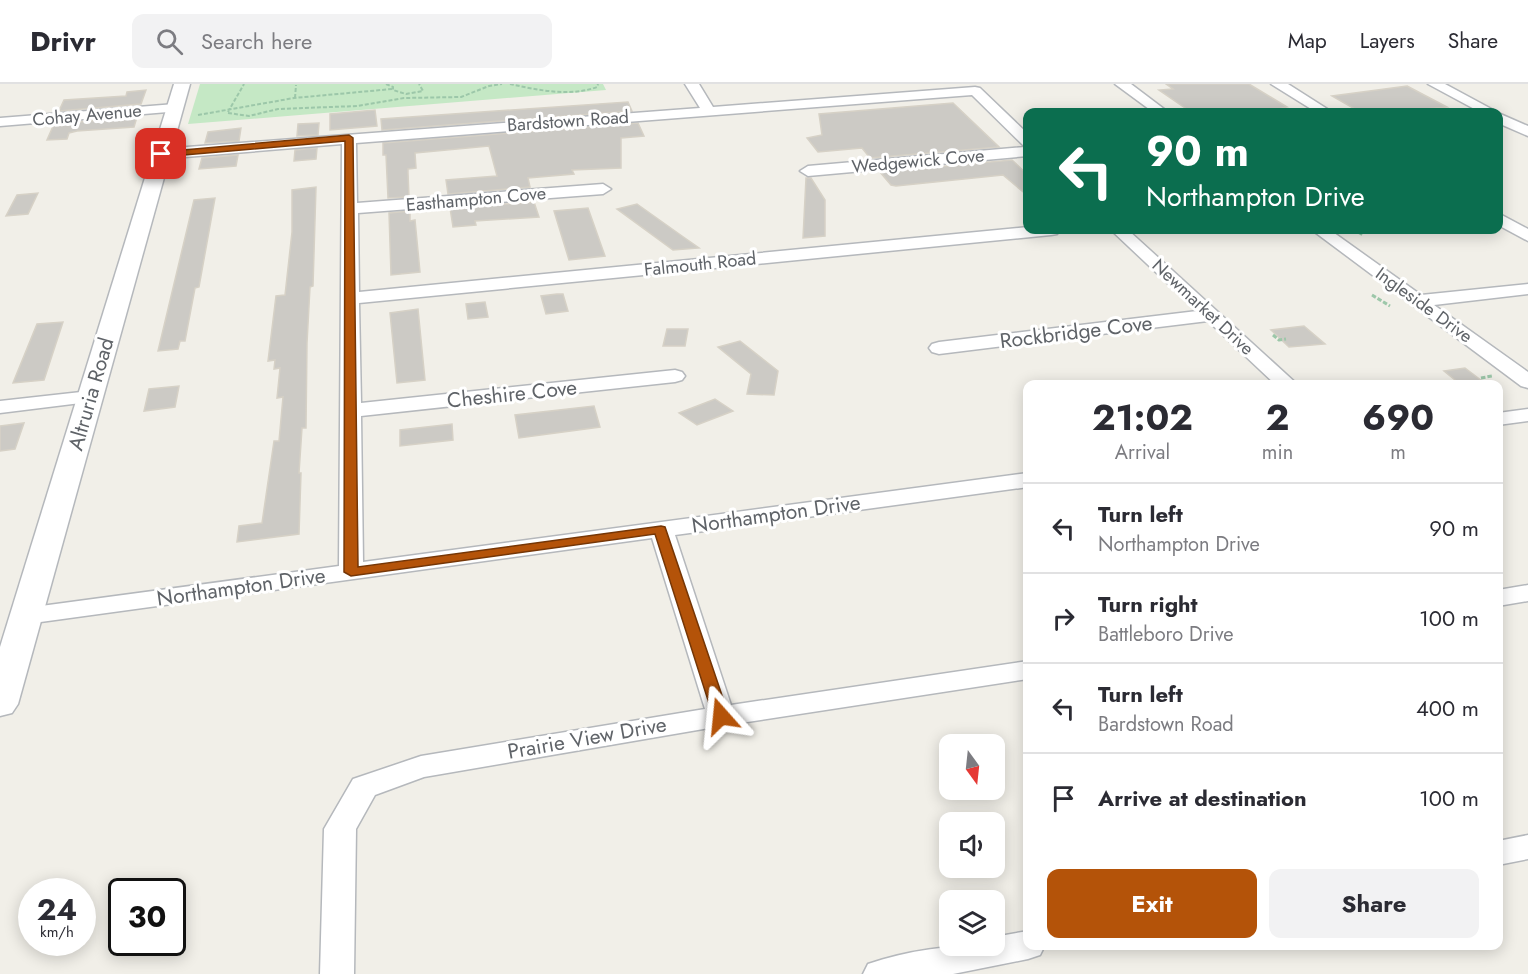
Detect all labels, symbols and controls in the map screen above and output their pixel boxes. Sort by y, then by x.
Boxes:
search box [132,14,552,68]
text: Drivr [30,21,96,62]
icon: search [153,25,186,58]
text: Search here [201,25,312,57]
text: Map [1288,26,1327,56]
text: Layers [1360,26,1415,56]
text: Share [1448,26,1498,56]
street label: Cohay Avenue [31,97,143,133]
street label: Bardstown Road [506,104,630,138]
text: 90 m [1146,121,1249,182]
pin [135,128,186,179]
icon: left [1047,132,1125,210]
icon: arrive [144,137,177,170]
street label: Wedgewick Cove [851,142,985,180]
text: Northampton Drive [1146,177,1365,216]
street label: Easthampton Cove [405,180,547,218]
street label: Falmouth Road [643,245,757,283]
street label: Newmarket Drive [1146,253,1260,361]
street label: Ingleside Drive [1370,261,1478,349]
street label: Rockbridge Cove [998,308,1154,356]
street label: Altruria Road [61,334,121,454]
street label: Cheshire Cove [446,372,579,416]
text: 21:02 [1092,391,1193,443]
text: 2 [1266,391,1289,443]
text: 690 [1362,391,1434,443]
text: Arrival [1115,438,1170,467]
text: min [1262,438,1293,467]
text: m [1390,438,1406,467]
street label: Northampton Drive [690,487,862,541]
text: Turn left [1098,498,1183,530]
icon: left [1047,512,1080,545]
text: 90 m [1429,512,1479,544]
text: Northampton Drive [1098,530,1260,559]
street label: Northampton Drive [155,560,327,614]
text: Turn right [1098,588,1198,620]
icon: right [1047,602,1080,635]
text: 100 m [1419,602,1479,634]
text: Battleboro Drive [1098,620,1234,649]
text: Turn left [1098,678,1183,710]
position arrow [689,684,753,748]
icon: left [1047,692,1080,725]
text: 400 m [1416,692,1479,724]
street label: Prairie View Drive [505,709,669,767]
text: Bardstown Road [1098,710,1234,739]
north arrow [939,734,1005,800]
map controls [939,734,1005,956]
icon: arrive [1047,782,1080,815]
text: Arrive at destination [1098,782,1307,814]
text: 100 m [1419,782,1479,814]
button: sound [939,812,1005,878]
button: Exit [1047,869,1257,938]
button: Share [1269,869,1479,938]
speed limit sign: 30 [108,878,186,956]
text: 24 [37,888,77,931]
button: layers [939,890,1005,956]
text: km/h [40,921,74,943]

